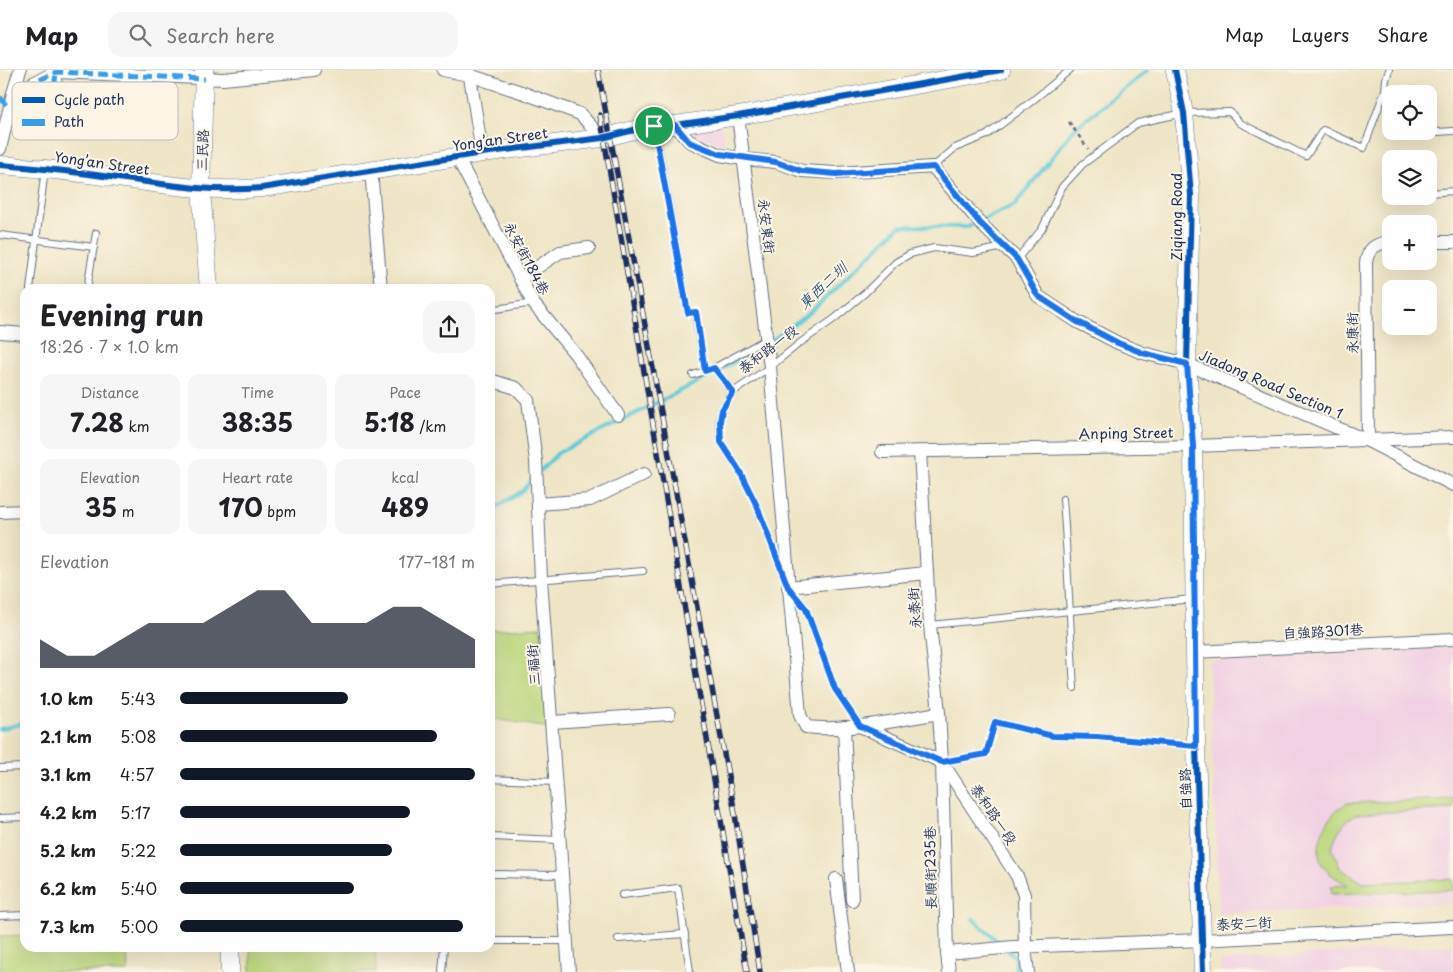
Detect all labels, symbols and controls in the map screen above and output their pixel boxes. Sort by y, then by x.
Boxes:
search box [108,12,458,57]
text: Map [25,17,78,53]
icon: search [126,21,154,49]
text: Search here [166,21,275,49]
text: Map [1225,21,1264,48]
text: Layers [1292,21,1349,48]
text: Share [1377,21,1428,48]
legend [12,82,178,140]
map controls [1382,85,1437,335]
button: locate [1382,85,1437,140]
text: Cycle path [54,89,125,110]
pin [633,105,675,147]
text: Path [54,111,84,132]
icon: arrive [640,112,668,140]
street label: Yong’an Street [451,122,549,156]
street label: 三民路 [191,129,213,171]
street label: Yong’an Street [53,146,151,180]
button: layers [1382,150,1437,205]
street label: Ziqiang Road [1166,173,1187,261]
street label: 永安東街 [753,197,781,255]
button: + [1382,215,1437,270]
street label: 永安街184巷 [499,218,556,299]
water label: 東西二圳 [792,255,853,314]
button: − [1382,280,1437,335]
text: Evening run [40,293,204,336]
button: share [423,301,475,353]
street label: 永康街 [1341,312,1363,354]
street label: 泰和路一段 [734,320,802,378]
text: 18:26 · 7 × 1.0 km [40,334,179,358]
street label: Jiadong Road Section 1 [1196,344,1346,424]
text: Distance [80,382,139,403]
text: Time [241,382,274,403]
text: Pace [389,382,421,403]
text: 7.28 [70,403,124,441]
text: 38:35 [222,403,293,441]
text: 5:18 [364,403,415,441]
text: km [124,416,150,437]
text: /km [415,416,446,437]
street label: Anping Street [1079,422,1174,444]
text: Elevation [80,467,140,488]
text: Heart rate [222,467,293,488]
text: kcal [391,467,419,488]
text: 35 [85,488,117,526]
text: 170 [219,488,263,526]
text: 489 [381,488,429,526]
text: m [117,501,135,522]
text: bpm [263,501,296,522]
text: Elevation [40,549,109,573]
text: 177–181 m [399,549,475,573]
street label: 永泰街 [902,586,926,630]
street label: 自強路301巷 [1282,618,1365,644]
street label: 三福街 [521,643,545,687]
text: 1.0 km [40,686,93,710]
text: 5:43 [120,686,156,710]
text: 2.1 km [40,724,92,748]
text: 5:08 [120,724,157,748]
text: 3.1 km [40,762,91,786]
text: 4:57 [120,762,154,786]
street label: 自強路 [1174,768,1196,810]
street label: 泰和路一段 [966,779,1022,849]
text: 4.2 km [40,800,97,824]
text: 5:17 [120,800,151,824]
street label: 長順街235巷 [919,825,941,910]
text: 5.2 km [40,838,96,862]
text: 5:22 [120,838,156,862]
text: 6.2 km [40,876,96,900]
text: 5:40 [120,876,157,900]
street label: 泰安二街 [1215,911,1273,935]
text: 7.3 km [40,914,95,938]
text: 5:00 [120,914,158,938]

